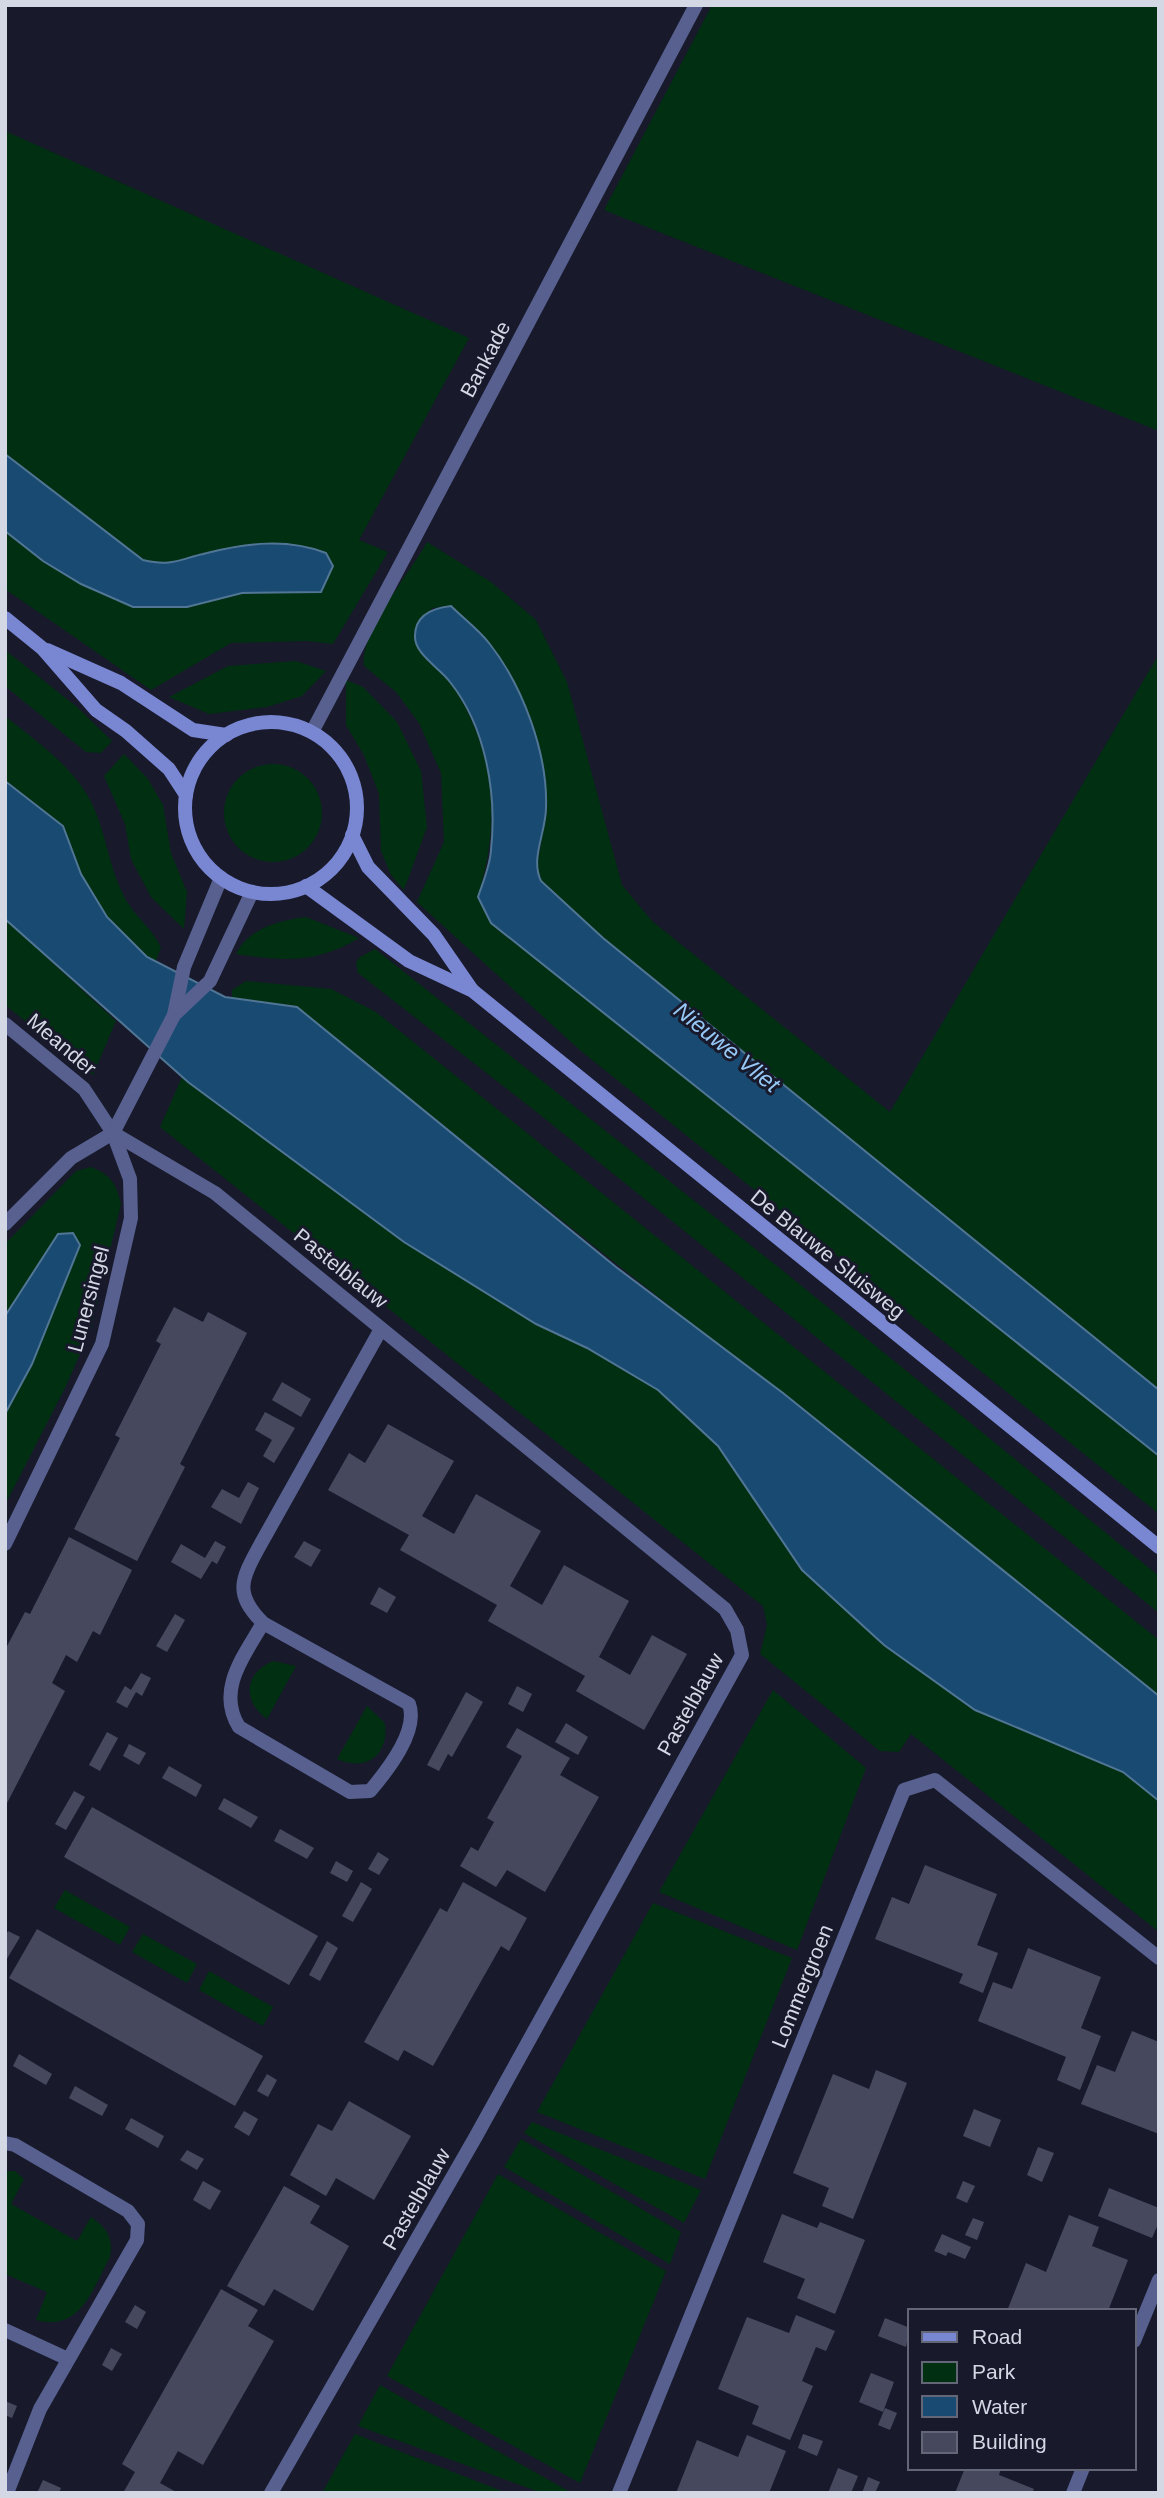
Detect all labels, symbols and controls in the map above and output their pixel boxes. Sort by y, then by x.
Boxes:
street label: Bankade [455,317,515,401]
water label: Nieuwe Vliet [669,997,786,1098]
street label: Meander [23,1009,101,1079]
street label: De Blauwe Sluisweg [746,1185,910,1323]
street label: Pastelblauw [290,1223,393,1313]
street label: Lunersingel [63,1244,113,1354]
street label: Pastelblauw [652,1648,728,1759]
street label: Lommergroen [767,1921,837,2051]
street label: Pastelblauw [378,2143,455,2254]
legend [908,2309,1136,2470]
text: Road [972,2325,1022,2348]
text: Park [972,2360,1016,2383]
text: Water [972,2395,1027,2418]
text: Building [972,2430,1047,2453]

